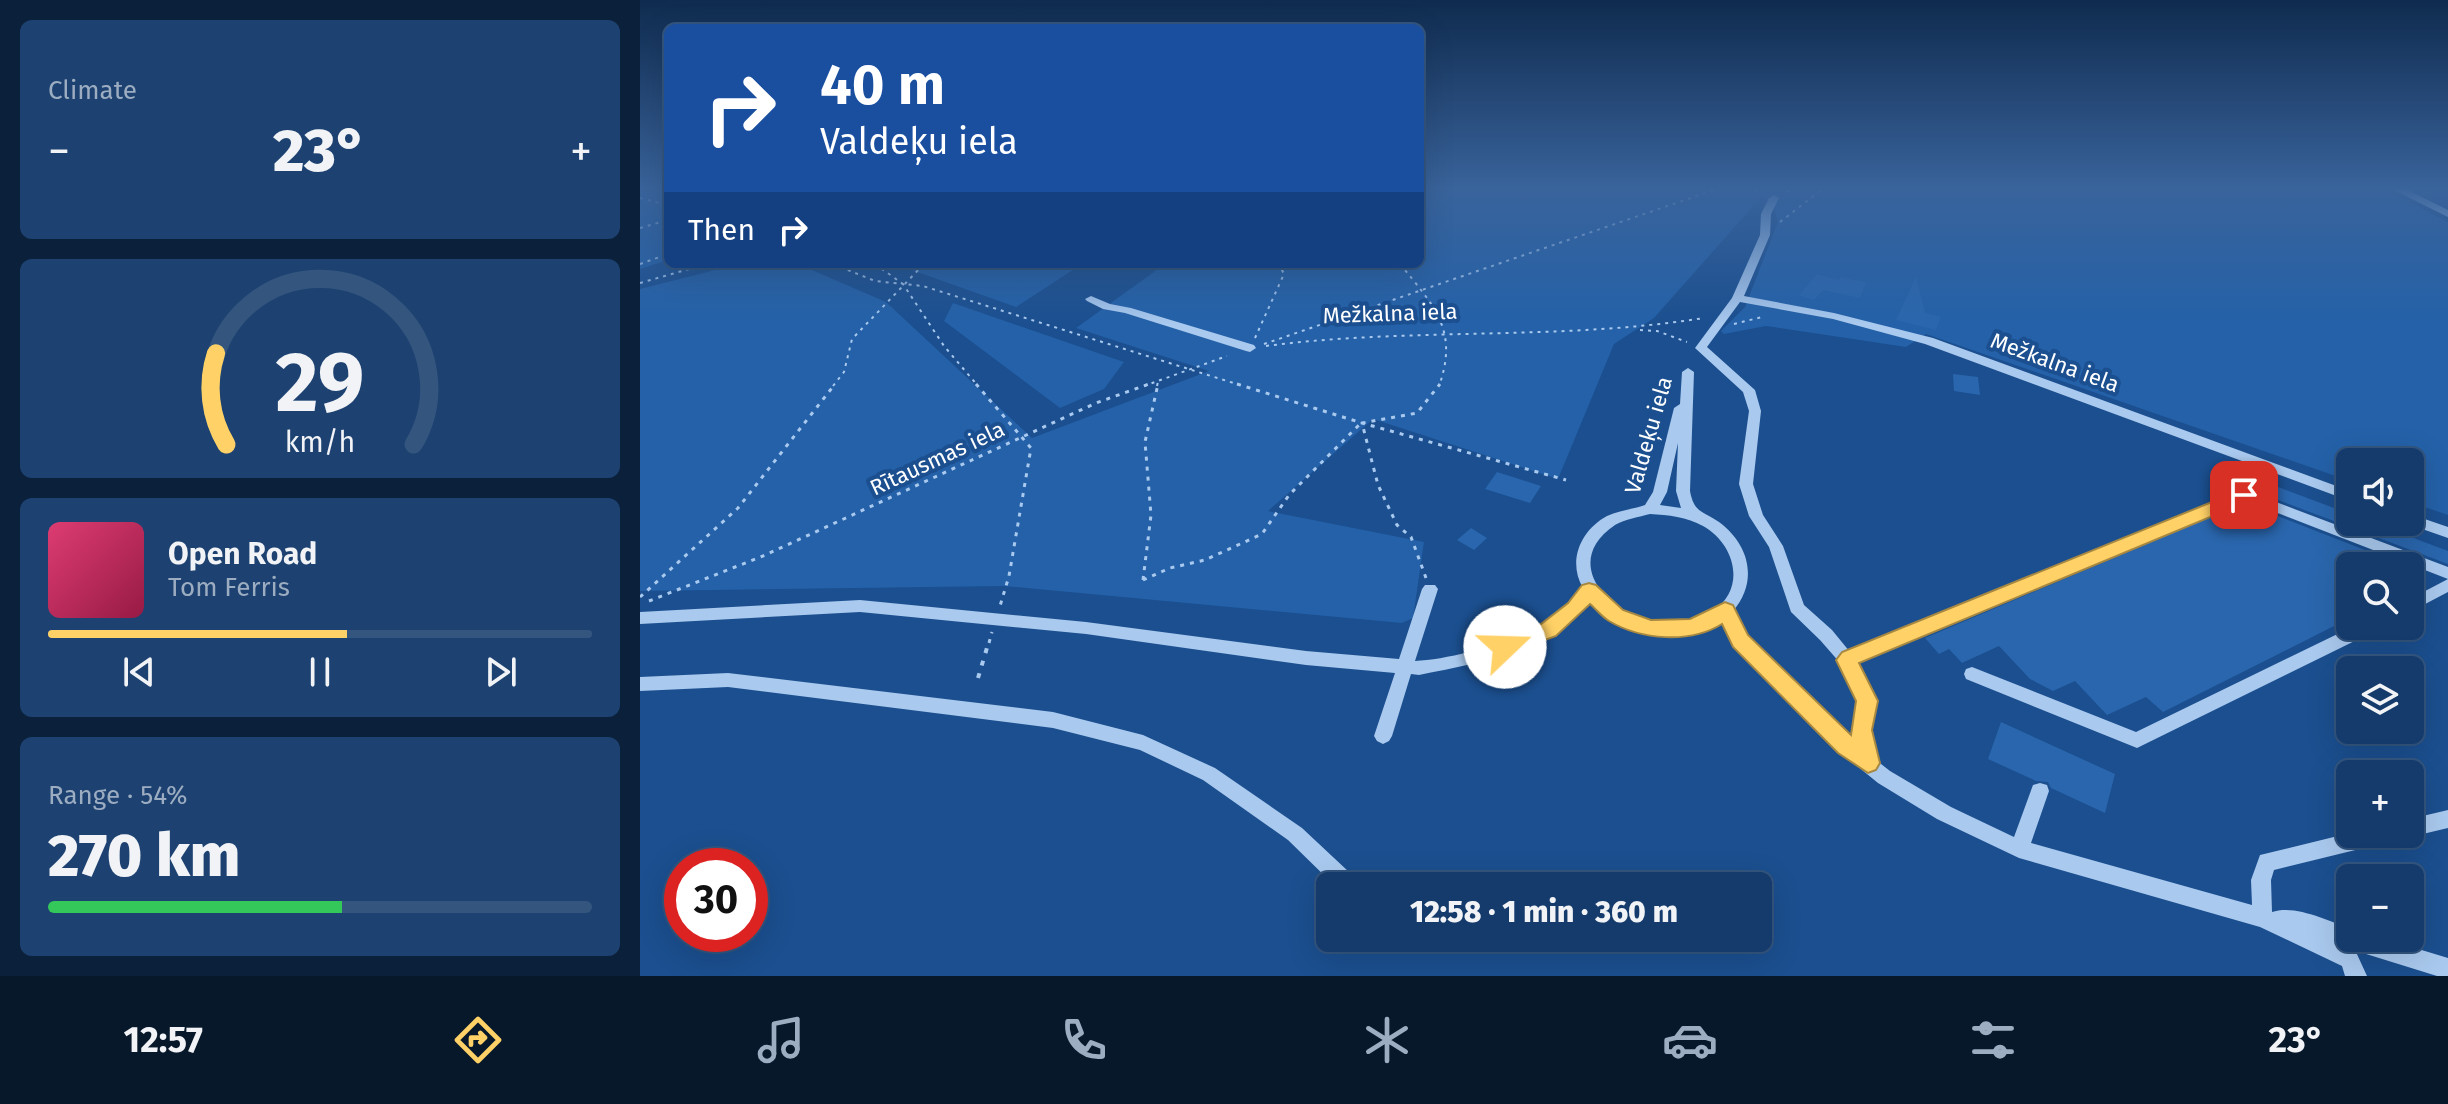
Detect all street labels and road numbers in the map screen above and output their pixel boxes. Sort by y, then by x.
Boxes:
street label: Mežkalna iela [1322,298,1458,329]
street label: Mežkalna iela [1987,327,2123,398]
street label: Valdeķu iela [1619,373,1679,497]
street label: Rītausmas iela [866,415,1009,501]

